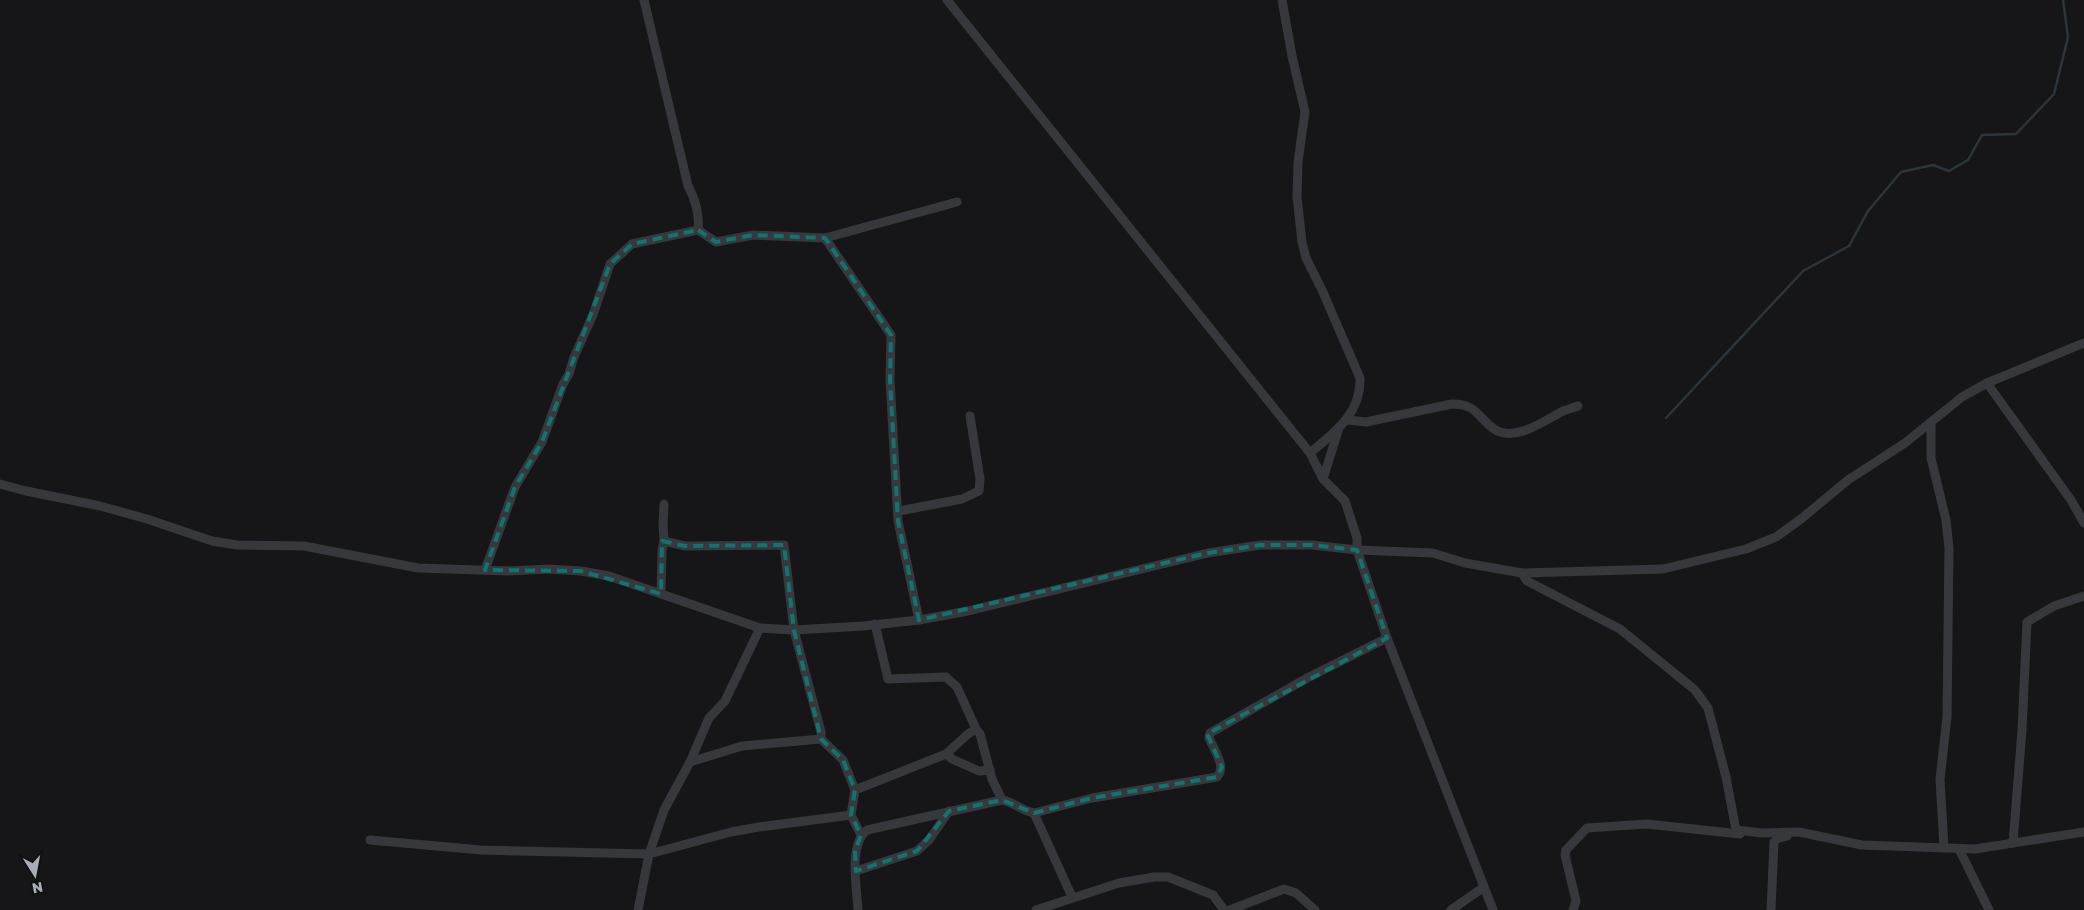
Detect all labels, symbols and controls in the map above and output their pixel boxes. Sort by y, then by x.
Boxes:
north arrow [10,850,60,900]
text: N [31,879,44,898]

